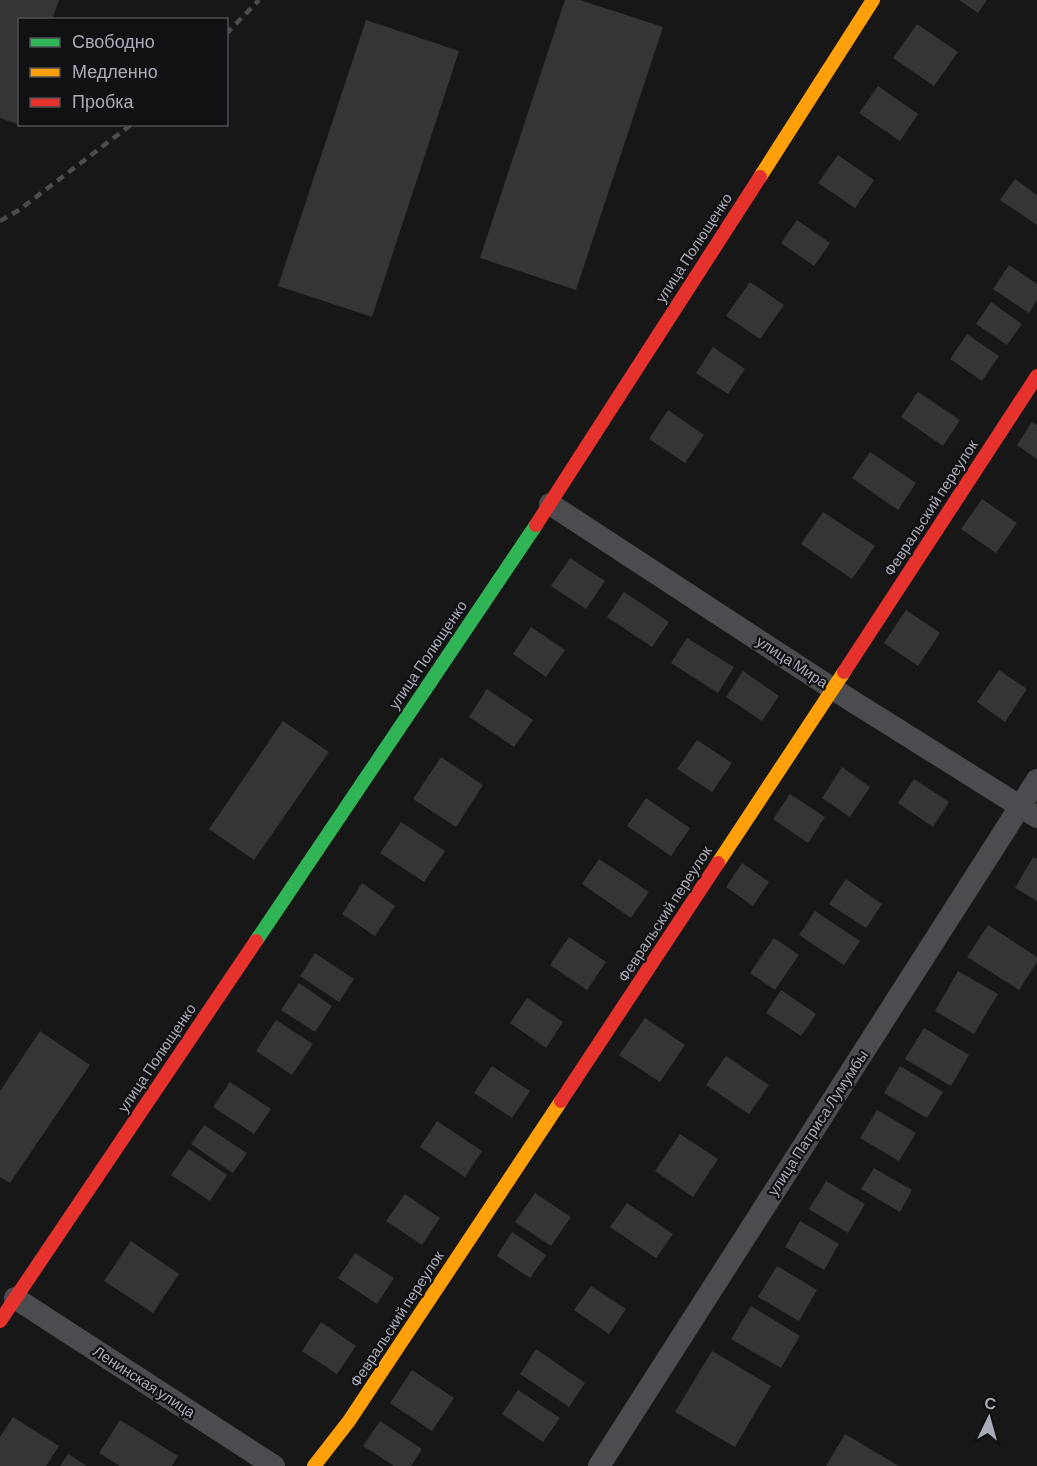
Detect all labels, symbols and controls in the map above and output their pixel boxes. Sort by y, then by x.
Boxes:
legend [18,18,228,126]
text: Свободно [72,30,155,52]
text: Медленно [72,60,158,82]
text: Пробка [72,90,135,112]
street label: улица Полющенко [651,189,735,306]
street label: Февральский переулок [879,436,981,579]
street label: улица Полющенко [384,597,470,712]
street label: улица Мира [753,631,832,691]
street label: Февральский переулок [613,842,715,985]
street label: улица Полющенко [113,1000,199,1115]
street label: улица Патриса Лумумбы [763,1046,871,1199]
street label: Февральский переулок [345,1247,447,1390]
street label: Ленинская улица [90,1341,200,1421]
north arrow [959,1388,1019,1448]
text: С [984,1393,997,1413]

